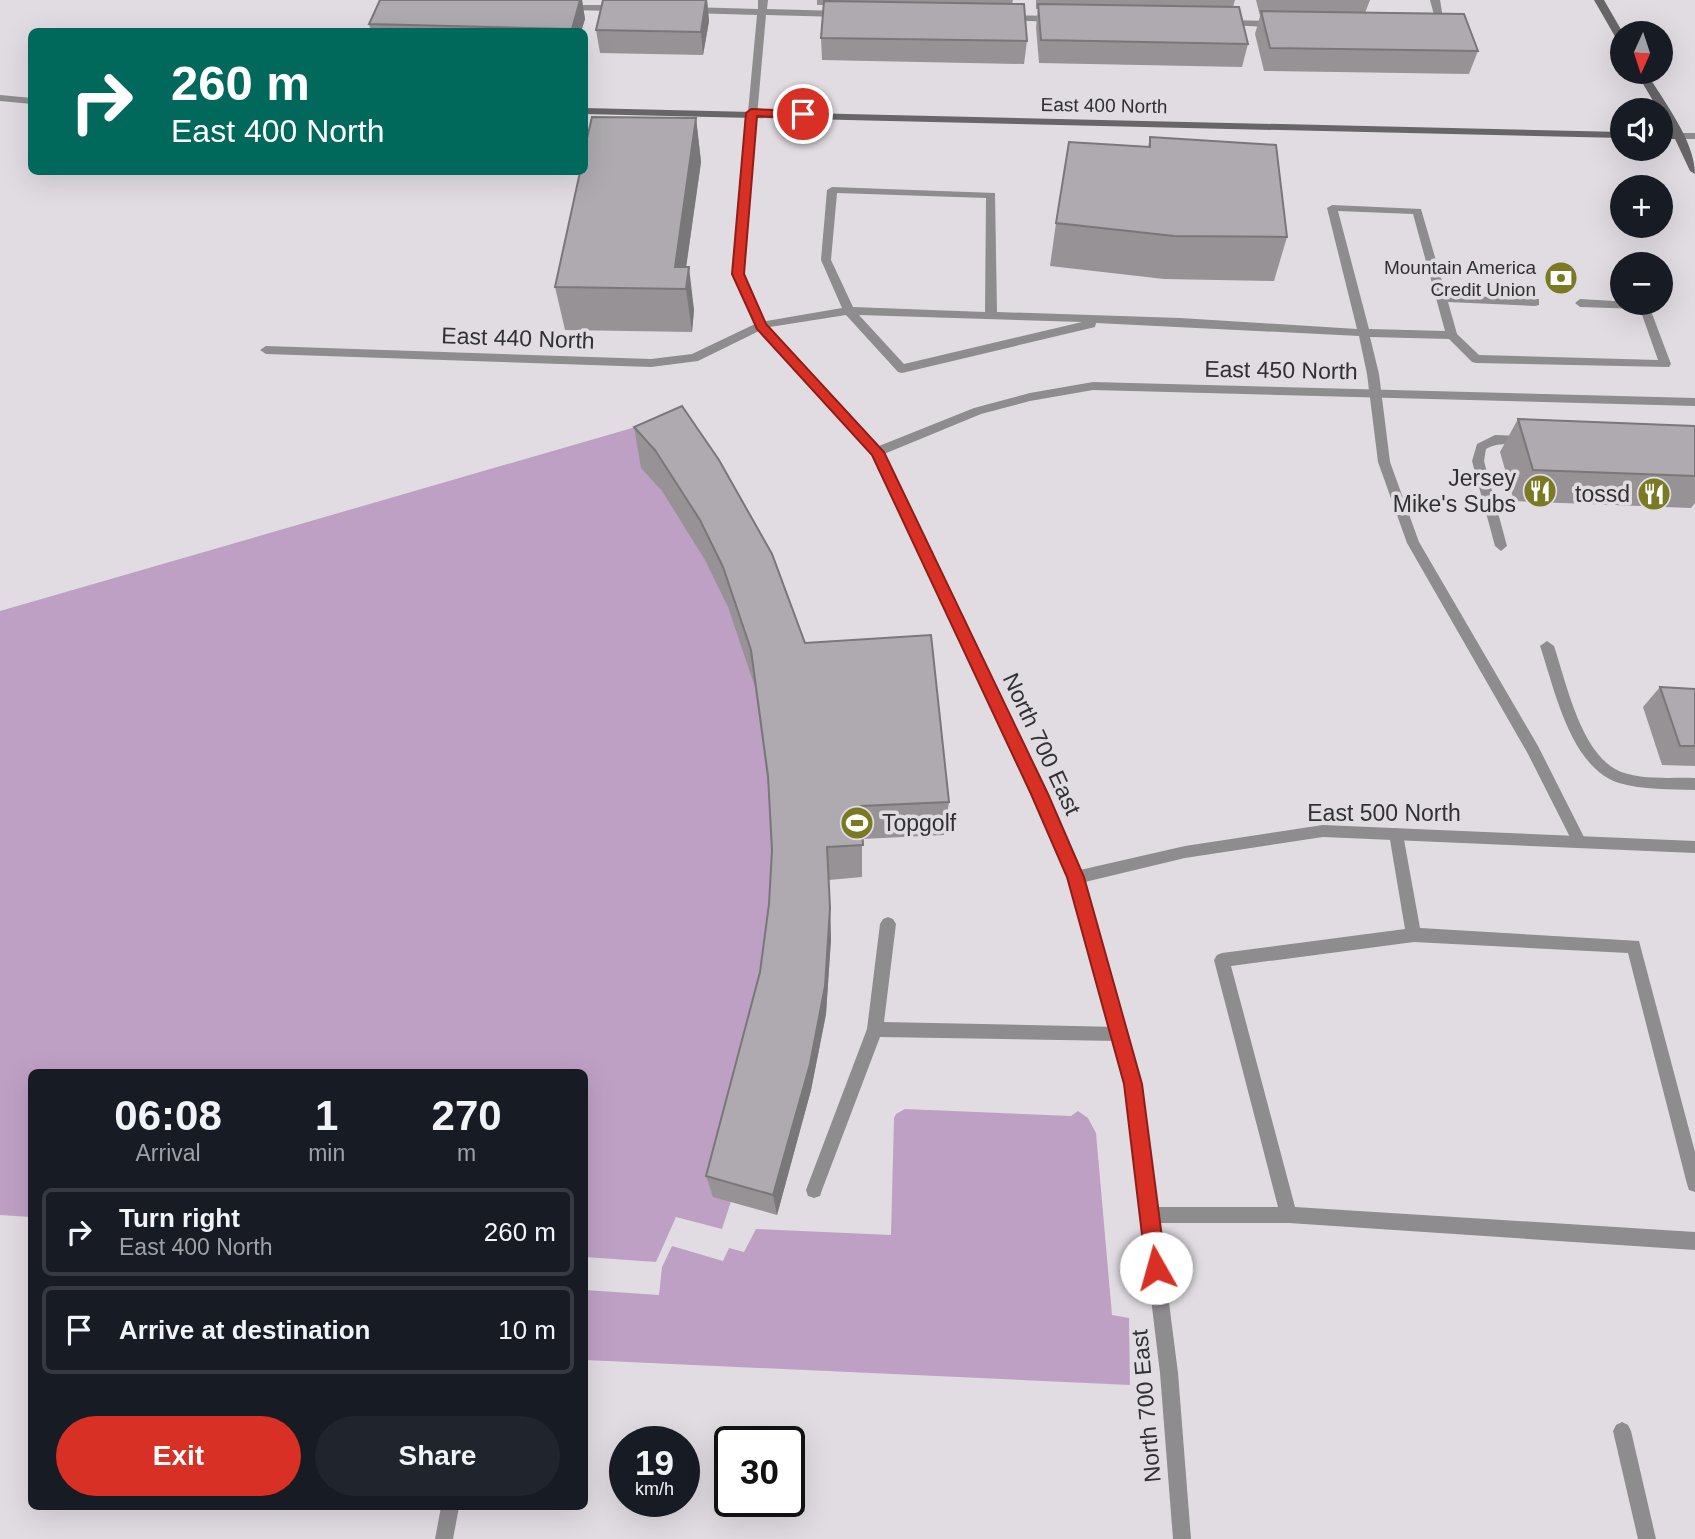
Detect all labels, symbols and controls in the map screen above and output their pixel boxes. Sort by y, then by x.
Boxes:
north arrow [1610,21,1673,84]
map controls [1610,21,1673,315]
icon: right [56,56,147,147]
text: 260 m [171,56,310,110]
pin [773,84,833,144]
street label: East 400 North [1040,94,1168,117]
icon: arrive [784,95,822,133]
button: sound [1610,98,1673,161]
text: East 400 North [171,113,384,149]
button: + [1610,175,1673,238]
button: − [1610,252,1673,315]
place label: Mountain America Credit Union [1384,257,1536,300]
bank icon: Mountain America Credit Union [1542,259,1580,297]
street label: East 440 North [441,322,595,354]
street label: East 450 North [1204,356,1358,384]
place label: Jersey Mike's Subs [1393,465,1516,517]
restaurant icon: Jersey Mike's Subs [1521,472,1559,510]
restaurant icon: tossd [1635,475,1673,513]
place label: tossd [1575,481,1630,507]
street label: North 700 East [998,669,1086,820]
street label: East 500 North [1307,800,1461,826]
sports icon: Topgolf [838,804,876,842]
place label: Topgolf [882,810,957,836]
text: 06:08 [114,1092,222,1139]
text: 1 [315,1092,338,1139]
text: 270 [432,1092,502,1139]
text: Arrival [135,1140,201,1166]
text: min [308,1140,345,1166]
text: m [457,1140,476,1166]
text: Turn right [119,1203,240,1233]
icon: right [60,1213,98,1251]
text: 260 m [484,1217,556,1247]
position arrow [1119,1231,1193,1305]
text: East 400 North [119,1234,272,1260]
icon: arrive [60,1311,98,1349]
text: Arrive at destination [119,1315,370,1345]
text: 10 m [498,1315,556,1345]
street label: North 700 East [1126,1328,1166,1484]
button: Exit [56,1416,301,1496]
button: Share [315,1416,560,1496]
speed limit sign: 30 [714,1426,805,1517]
text: 19 [635,1443,674,1482]
text: km/h [635,1479,674,1499]

